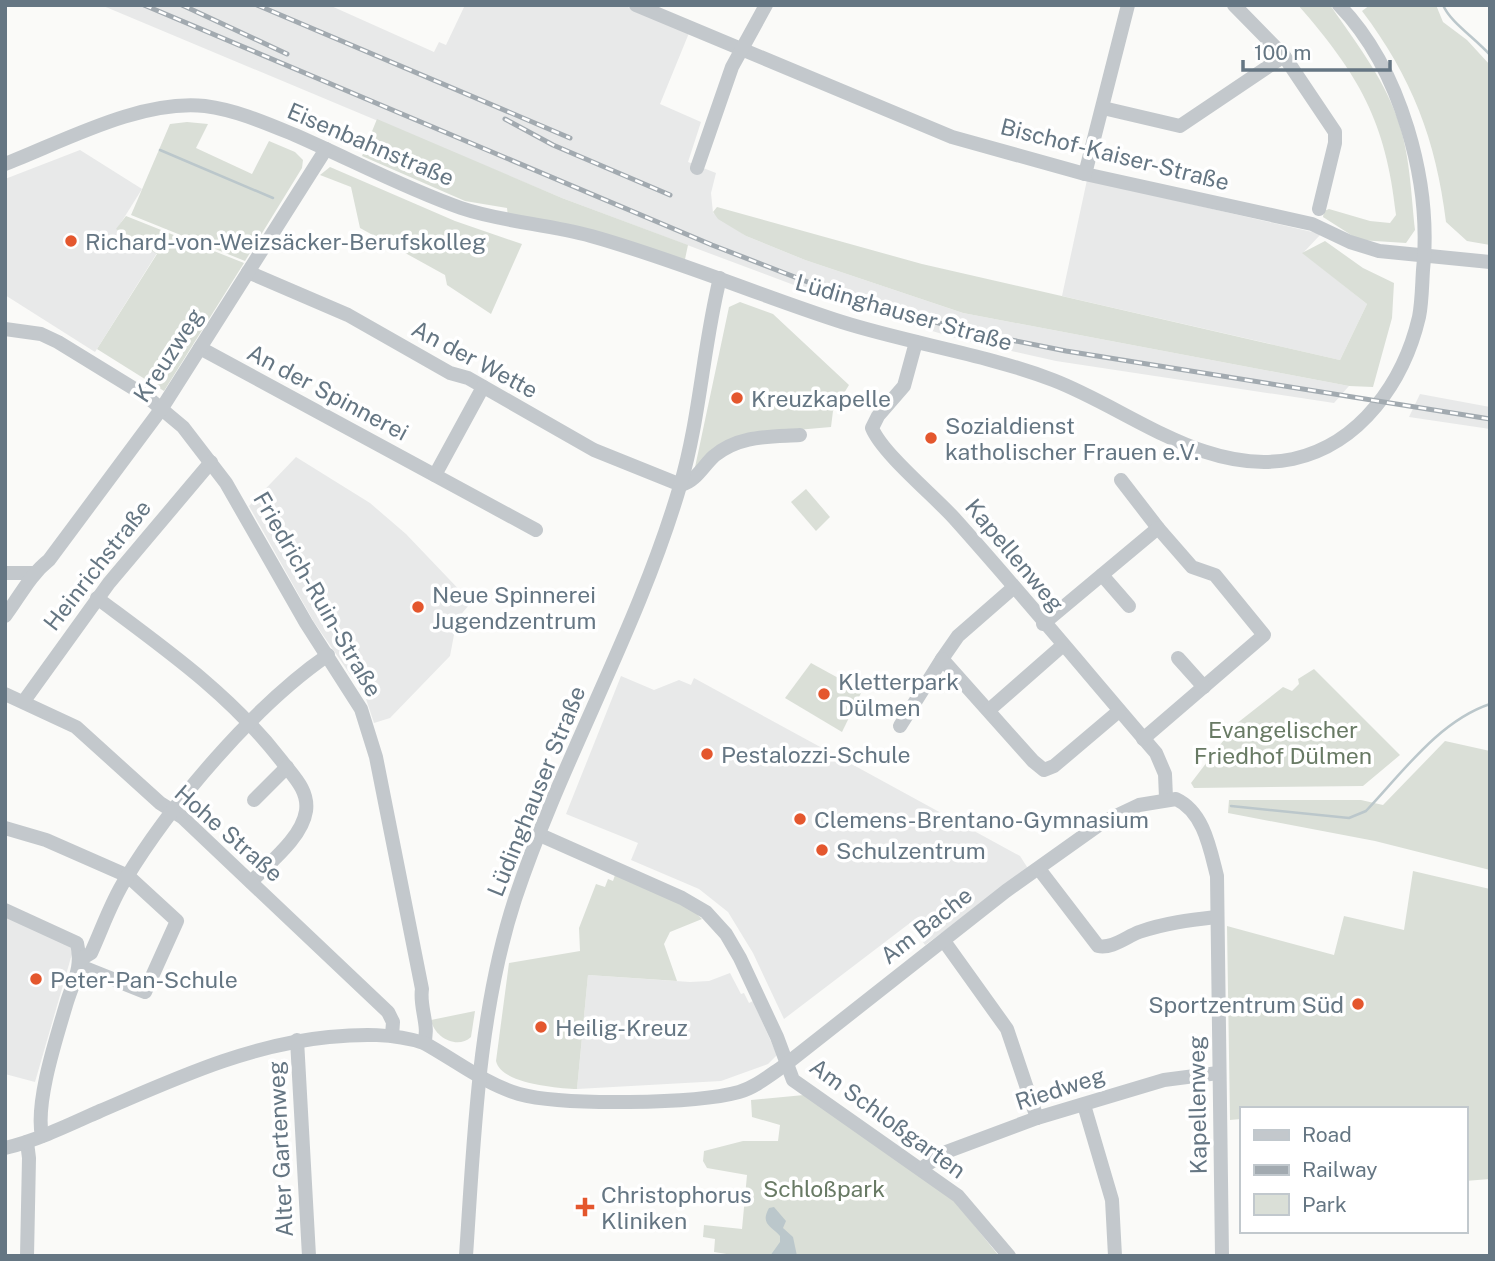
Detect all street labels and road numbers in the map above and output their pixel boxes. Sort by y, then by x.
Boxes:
street label: Eisenbahnstraße [284,97,458,191]
street label: Bischof-Kaiser-Straße [998,112,1232,196]
street label: Lüdinghauser Straße [792,268,1016,356]
street label: Kreuzweg [128,303,208,407]
street label: An der Wette [407,315,543,403]
street label: An der Spinnerei [243,338,413,446]
street label: Friedrich-Ruin-Straße [248,487,388,701]
street label: Kapellenweg [960,493,1070,617]
street label: Heinrichstraße [38,494,156,636]
street label: Lüdinghauser Straße [481,682,591,900]
street label: Hohe Straße [170,779,288,887]
street label: Am Bache [875,881,977,969]
street label: Kapellenweg [1182,1035,1212,1175]
street label: Am Schloßgarten [805,1052,971,1184]
street label: Alter Gartenweg [262,1060,298,1238]
street label: Riedweg [1012,1061,1108,1115]

